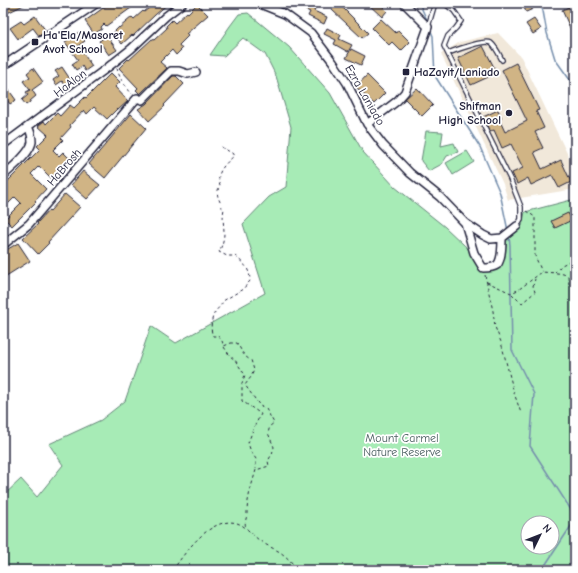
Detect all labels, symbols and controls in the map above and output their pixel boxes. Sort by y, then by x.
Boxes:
place label: Ha'Ela/Masoret Avot School [43,28,124,56]
marker: Ha'Ela/Masoret Avot School [30,37,40,47]
street label: Ezra Laniado [342,62,388,128]
place label: HaZayit/Laniado [414,65,500,79]
street label: HaAlon [51,66,89,100]
marker: HaZayit/Laniado [401,67,411,77]
place label: Shifman High School [439,99,501,127]
marker: Shifman High School [504,108,514,118]
street label: HaBrosh [44,146,84,188]
park label: Mount Carmel Nature Reserve [363,431,441,459]
north arrow [520,515,560,555]
text: N [540,521,554,536]

